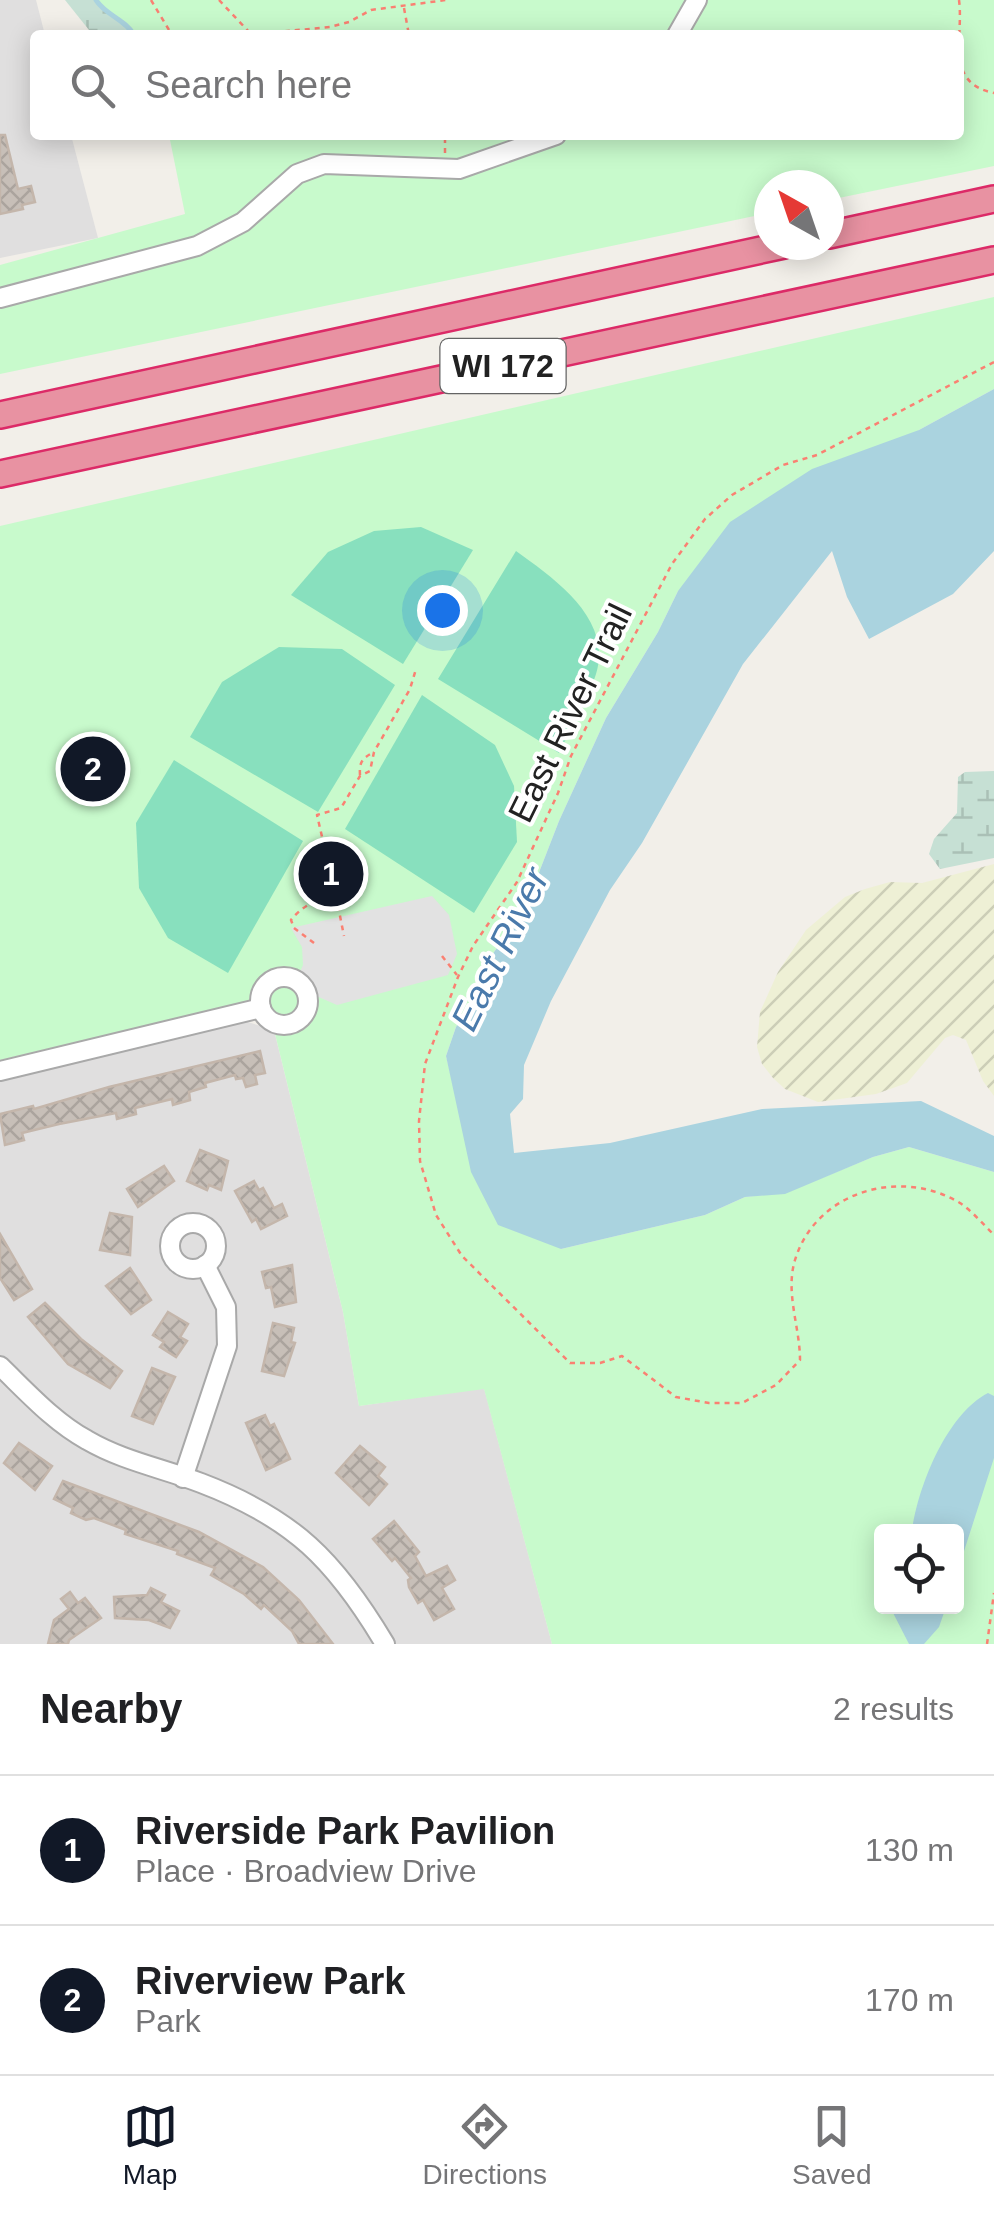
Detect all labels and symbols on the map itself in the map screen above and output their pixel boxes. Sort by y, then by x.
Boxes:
north arrow [754,170,844,260]
road number: WI 172 [440,339,566,393]
your location [417,585,468,636]
street label: East River Trail [500,598,639,828]
pin: 2 [61,732,126,806]
pin: 1 [298,836,364,912]
water label: East River [443,860,558,1037]

